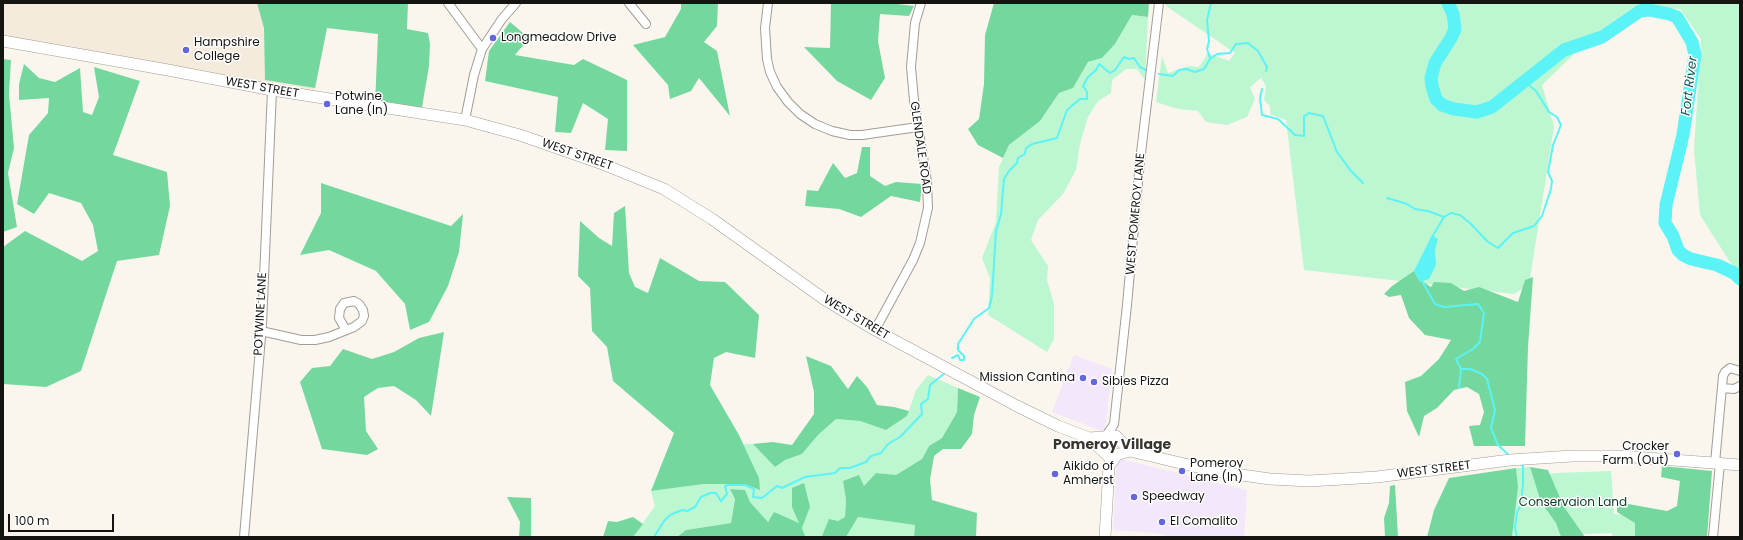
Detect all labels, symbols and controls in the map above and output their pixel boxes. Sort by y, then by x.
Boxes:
place label: Longmeadow Drive [501,31,616,45]
marker: Longmeadow Drive [488,33,498,43]
place label: Hampshire College [194,36,260,64]
marker: Hampshire College [181,45,191,55]
water label: Fort River [1679,55,1701,117]
street label: WEST STREET [224,74,300,102]
place label: Potwine Lane (In) [335,90,388,118]
marker: Potwine Lane (In) [322,99,332,109]
street label: GLENDALE ROAD [906,101,934,195]
street label: WEST STREET [540,136,614,174]
street label: WEST POMEROY LANE [1123,152,1149,276]
street label: POTWINE LANE [252,272,270,356]
street label: WEST STREET [820,293,892,343]
place label: Mission Cantina [980,371,1075,385]
marker: Mission Cantina [1078,373,1088,383]
place label: Sibies Pizza [1102,375,1169,389]
marker: Sibies Pizza [1089,377,1099,387]
district label: Pomeroy Village [1053,437,1171,453]
place label: Crocker Farm (Out) [1602,440,1669,468]
marker: Crocker Farm (Out) [1672,449,1682,459]
place label: Pomeroy Lane (In) [1190,457,1243,485]
street label: WEST STREET [1396,458,1472,482]
place label: Aikido of Amherst [1063,460,1114,488]
marker: Pomeroy Lane (In) [1177,466,1187,476]
marker: Aikido of Amherst [1050,469,1060,479]
place label: Speedway [1142,490,1205,504]
marker: Speedway [1129,492,1139,502]
park label: Conservaion Land [1519,496,1627,510]
scale bar [10,506,116,532]
text: 100 m [15,512,49,529]
place label: El Comalito [1170,515,1238,529]
marker: El Comalito [1157,517,1167,527]

